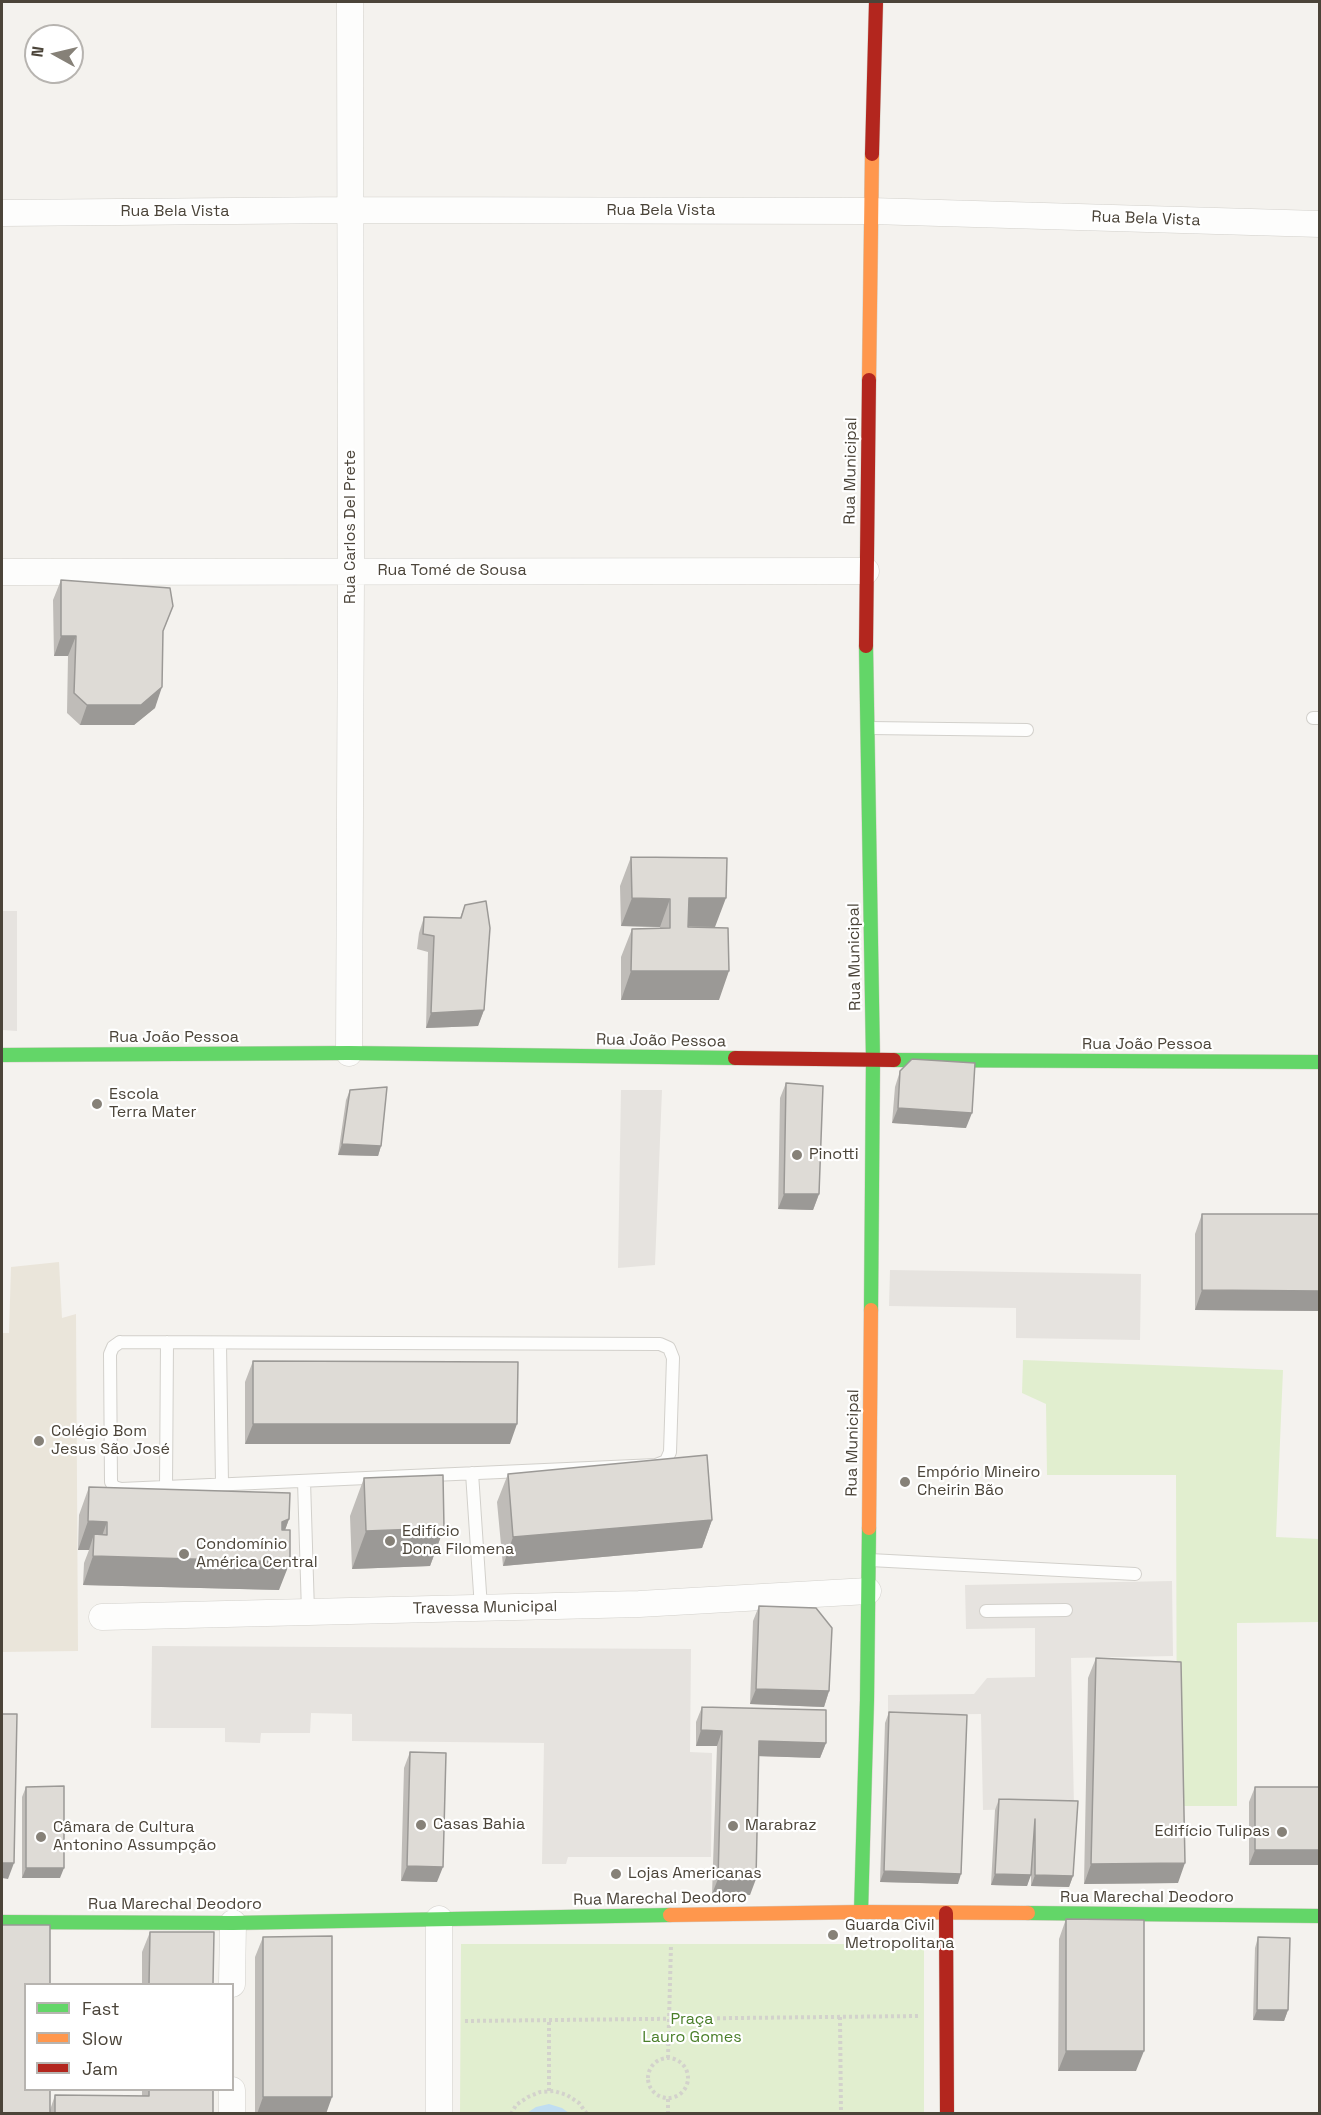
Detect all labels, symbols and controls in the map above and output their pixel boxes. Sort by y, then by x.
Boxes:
north arrow [24,24,84,84]
text: N [27,45,49,58]
street label: Rua Bela Vista [606,201,716,221]
street label: Rua Bela Vista [120,202,230,222]
street label: Rua Bela Vista [1091,208,1201,230]
street label: Rua Municipal [840,417,862,525]
street label: Rua Carlos Del Prete [341,450,361,604]
street label: Rua Tomé de Sousa [377,561,527,581]
street label: Rua Municipal [844,903,866,1011]
street label: Rua João Pessoa [109,1028,239,1048]
street label: Rua João Pessoa [596,1030,726,1052]
street label: Rua João Pessoa [1082,1035,1212,1055]
place label: Escola Terra Mater [109,1085,196,1123]
marker: Escola Terra Mater [90,1097,104,1111]
place label: Pinotti [809,1145,859,1165]
marker: Pinotti [790,1148,804,1162]
street label: Rua Municipal [842,1389,864,1497]
place label: Colégio Bom Jesus São José [51,1422,170,1460]
marker: Colégio Bom Jesus São José [32,1434,46,1448]
place label: Empório Mineiro Cheirin Bão [917,1463,1041,1501]
marker: Empório Mineiro Cheirin Bão [898,1475,912,1489]
place label: Edifício Dona Filomena [402,1522,514,1560]
marker: Edifício Dona Filomena [383,1534,397,1548]
place label: Condomínio América Central [196,1535,318,1573]
marker: Condomínio América Central [177,1547,191,1561]
street label: Travessa Municipal [412,1597,558,1619]
place label: Casas Bahia [433,1815,525,1835]
place label: Marabraz [745,1816,817,1836]
place label: Câmara de Cultura Antonino Assumpção [53,1818,216,1856]
marker: Casas Bahia [414,1818,428,1832]
marker: Marabraz [726,1819,740,1833]
place label: Edifício Tulipas [1155,1822,1270,1842]
marker: Edifício Tulipas [1275,1825,1289,1839]
marker: Câmara de Cultura Antonino Assumpção [34,1830,48,1844]
place label: Lojas Americanas [628,1864,762,1884]
marker: Lojas Americanas [609,1867,623,1881]
street label: Rua Marechal Deodoro [573,1888,747,1910]
street label: Rua Marechal Deodoro [1060,1888,1234,1908]
street label: Rua Marechal Deodoro [88,1895,262,1915]
place label: Guarda Civil Metropolitana [845,1916,955,1954]
marker: Guarda Civil Metropolitana [826,1928,840,1942]
legend [24,1983,234,2091]
text: Fast [82,1997,119,2020]
park label: Praça Lauro Gomes [642,2010,742,2048]
text: Slow [82,2027,123,2050]
text: Jam [82,2057,118,2080]

